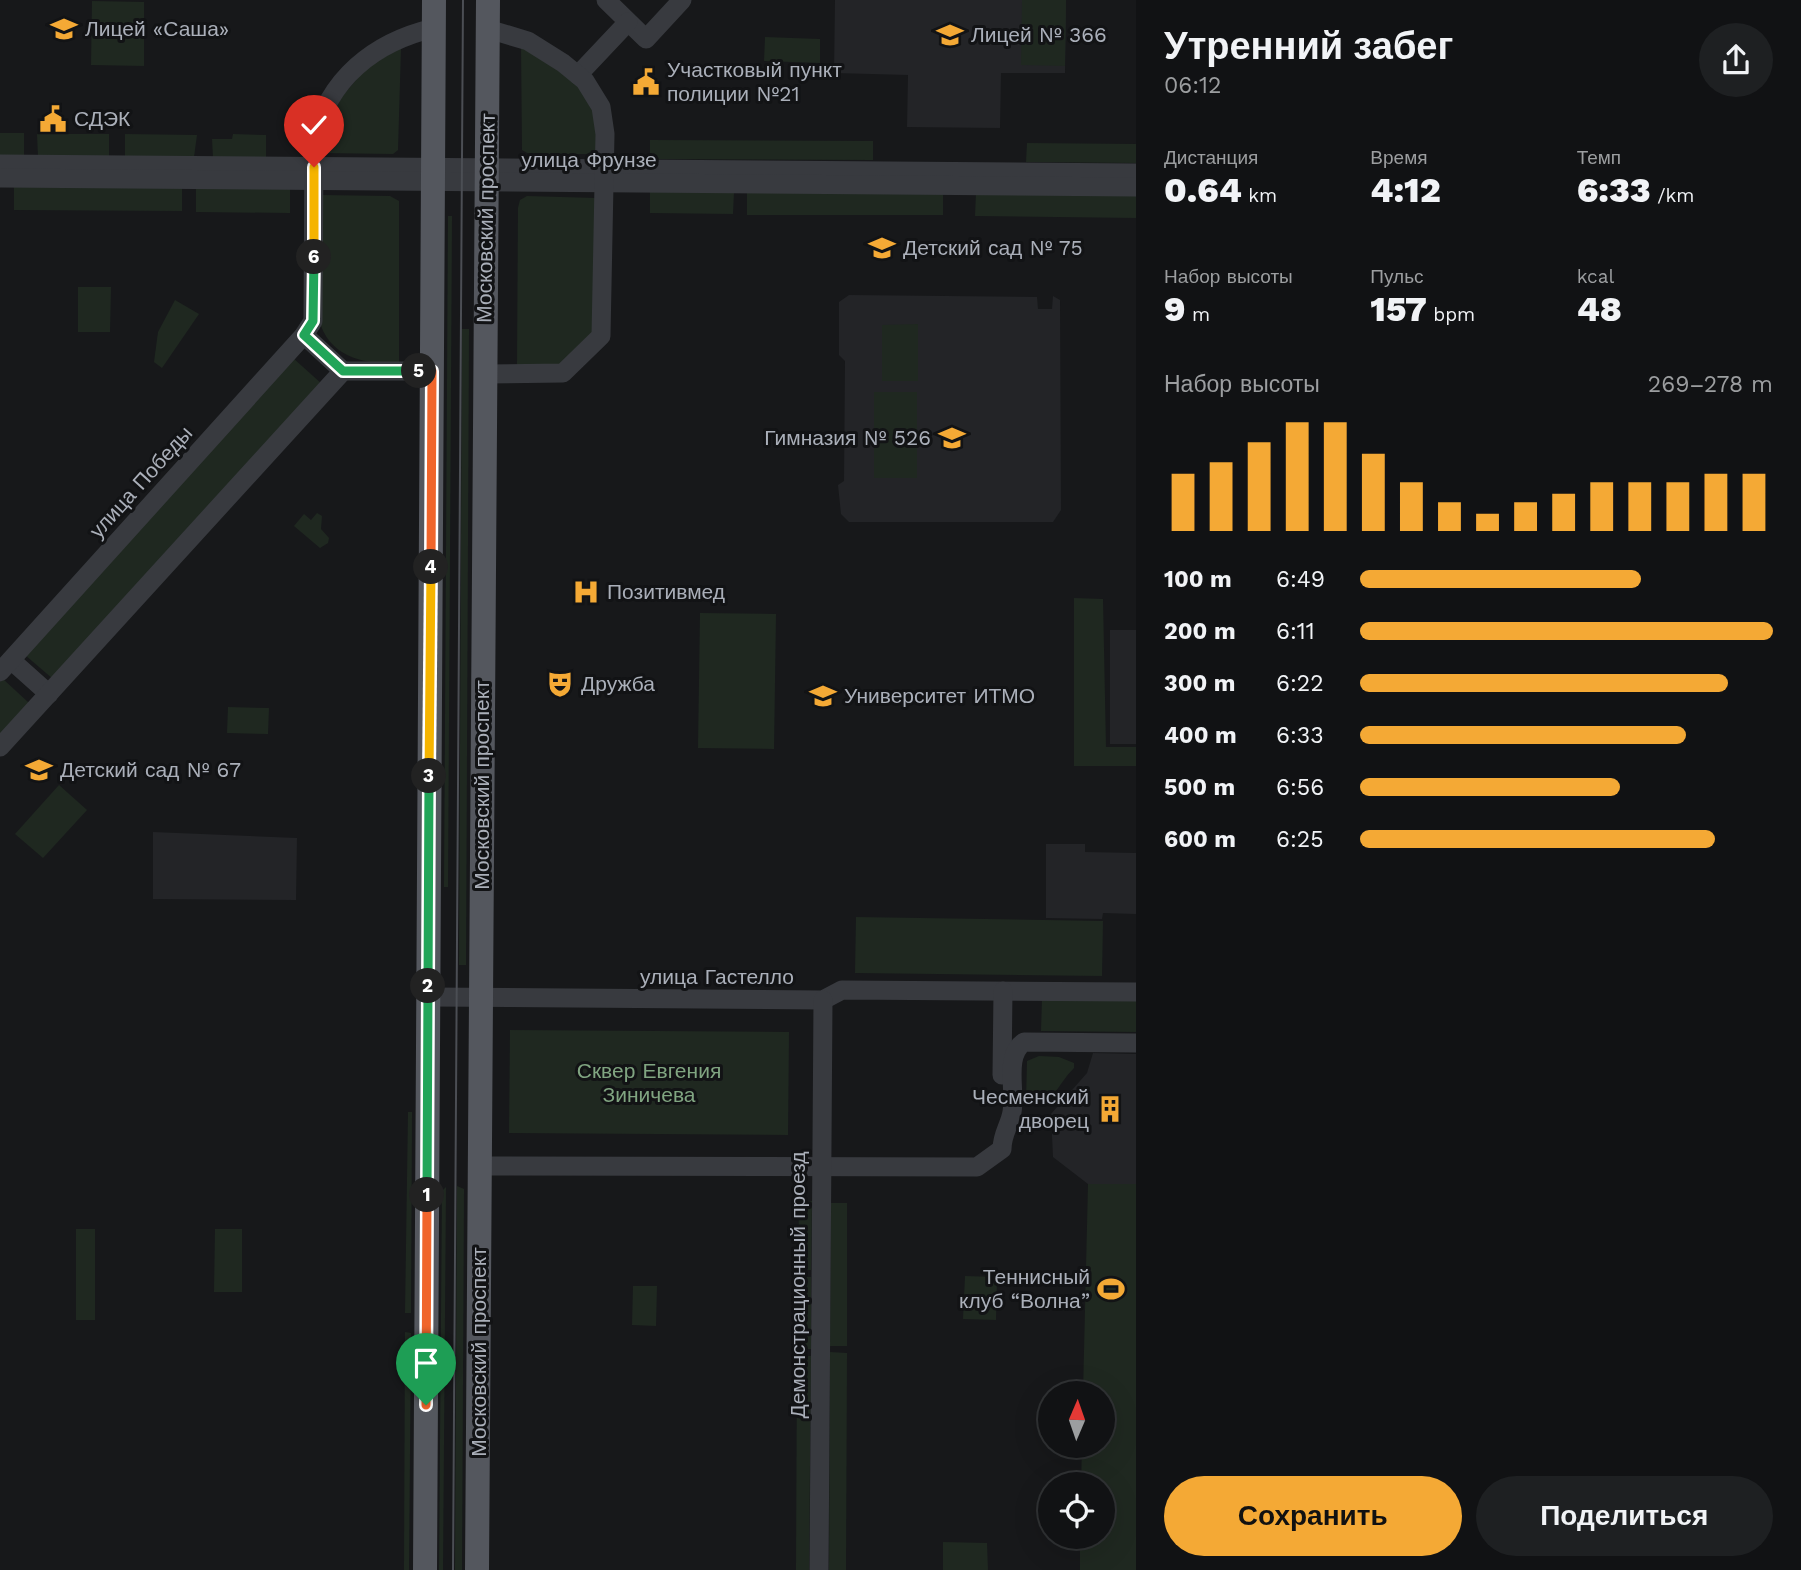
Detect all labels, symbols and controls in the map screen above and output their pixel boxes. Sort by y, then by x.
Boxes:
school or university icon: Лицей «Саша» [49,14,79,44]
place label: Лицей «Саша» [85,16,229,41]
school or university icon: Лицей № 366 [935,20,965,50]
place label: Лицей № 366 [971,22,1107,47]
button: share [1699,23,1773,97]
text: Утренний забег [1164,24,1453,68]
place label: Участковый пункт полиции №21 [667,57,842,106]
public building icon: Участковый пункт полиции №21 [631,67,661,97]
text: 06:12 [1164,72,1221,99]
pin [284,95,344,167]
public building icon: СДЭК [38,104,68,134]
place label: СДЭК [74,106,131,131]
icon: check [295,106,333,144]
street label: Московский проспект [471,113,500,323]
text: Дистанция [1164,146,1258,169]
text: Время [1370,146,1428,169]
text: Темп [1577,146,1621,169]
street label: улица Фрунзе [521,147,657,172]
text: 0.64 [1164,169,1242,211]
text: 4:12 [1370,169,1441,211]
text: 6:33 [1577,169,1651,211]
text: km [1242,184,1277,207]
text: /km [1651,184,1694,207]
school or university icon: Детский сад № 75 [867,233,897,263]
place label: Детский сад № 75 [903,235,1083,260]
pin: 6 [296,240,332,274]
text: 6 [308,245,319,268]
text: Набор высоты [1164,265,1293,288]
text: Пульс [1370,265,1424,288]
text: kcal [1577,265,1614,288]
text: 9 [1164,288,1186,330]
text: 157 [1370,288,1427,330]
text: 48 [1577,288,1622,330]
text: m [1186,303,1210,326]
text: bpm [1427,303,1475,326]
pin: 5 [402,354,436,388]
text: 5 [413,359,424,382]
text: Набор высоты [1164,371,1320,398]
text: 269–278 m [1648,371,1773,398]
street label: улица Победы [84,421,197,543]
school or university icon: Гимназия № 526 [937,423,967,453]
place label: Гимназия № 526 [764,425,931,450]
pin: 4 [414,550,448,584]
text: 4 [424,555,437,578]
text: 100 m [1164,566,1232,593]
text: 6:49 [1276,566,1325,593]
hospital icon: Позитивмед [571,577,601,607]
place label: Позитивмед [607,579,725,604]
text: 200 m [1164,618,1236,645]
text: 6:11 [1276,618,1315,645]
theatre icon: Дружба [545,669,575,699]
text: 300 m [1164,670,1235,697]
text: 6:22 [1276,670,1324,697]
place label: Дружба [581,671,655,696]
street label: Московский проспект [469,680,494,890]
school or university icon: Университет ИТМО [808,681,838,711]
place label: Университет ИТМО [844,683,1035,708]
text: 400 m [1164,722,1237,749]
text: 6:33 [1276,722,1324,749]
school or university icon: Детский сад № 67 [24,755,54,785]
place label: Детский сад № 67 [60,757,241,782]
pin: 3 [412,758,446,794]
text: 3 [423,764,434,787]
text: 500 m [1164,774,1235,801]
text: 6:56 [1276,774,1324,801]
text: 600 m [1164,826,1236,853]
text: 6:25 [1276,826,1324,853]
street label: улица Гастелло [640,964,794,989]
pin: 2 [410,968,446,1004]
text: 2 [422,974,433,997]
park label: Сквер Евгения Зиничева [577,1058,721,1107]
place label: Чесменский дворец [972,1084,1089,1133]
building icon: Чесменский дворец [1095,1094,1125,1124]
street label: Демонстрационный проезд [785,1151,810,1419]
pin: 1 [410,1178,444,1212]
text: 1 [422,1183,431,1206]
street label: Московский проспект [466,1247,491,1457]
place label: Теннисный клуб “Волна” [959,1264,1090,1313]
sports icon: Теннисный клуб “Волна” [1096,1274,1126,1304]
pin [396,1333,456,1405]
icon: arrive [407,1344,445,1382]
north arrow [1038,1381,1115,1458]
map controls [1038,1381,1115,1549]
button: locate [1038,1472,1115,1549]
button: Сохранить [1164,1476,1462,1556]
button: Поделиться [1476,1476,1773,1556]

